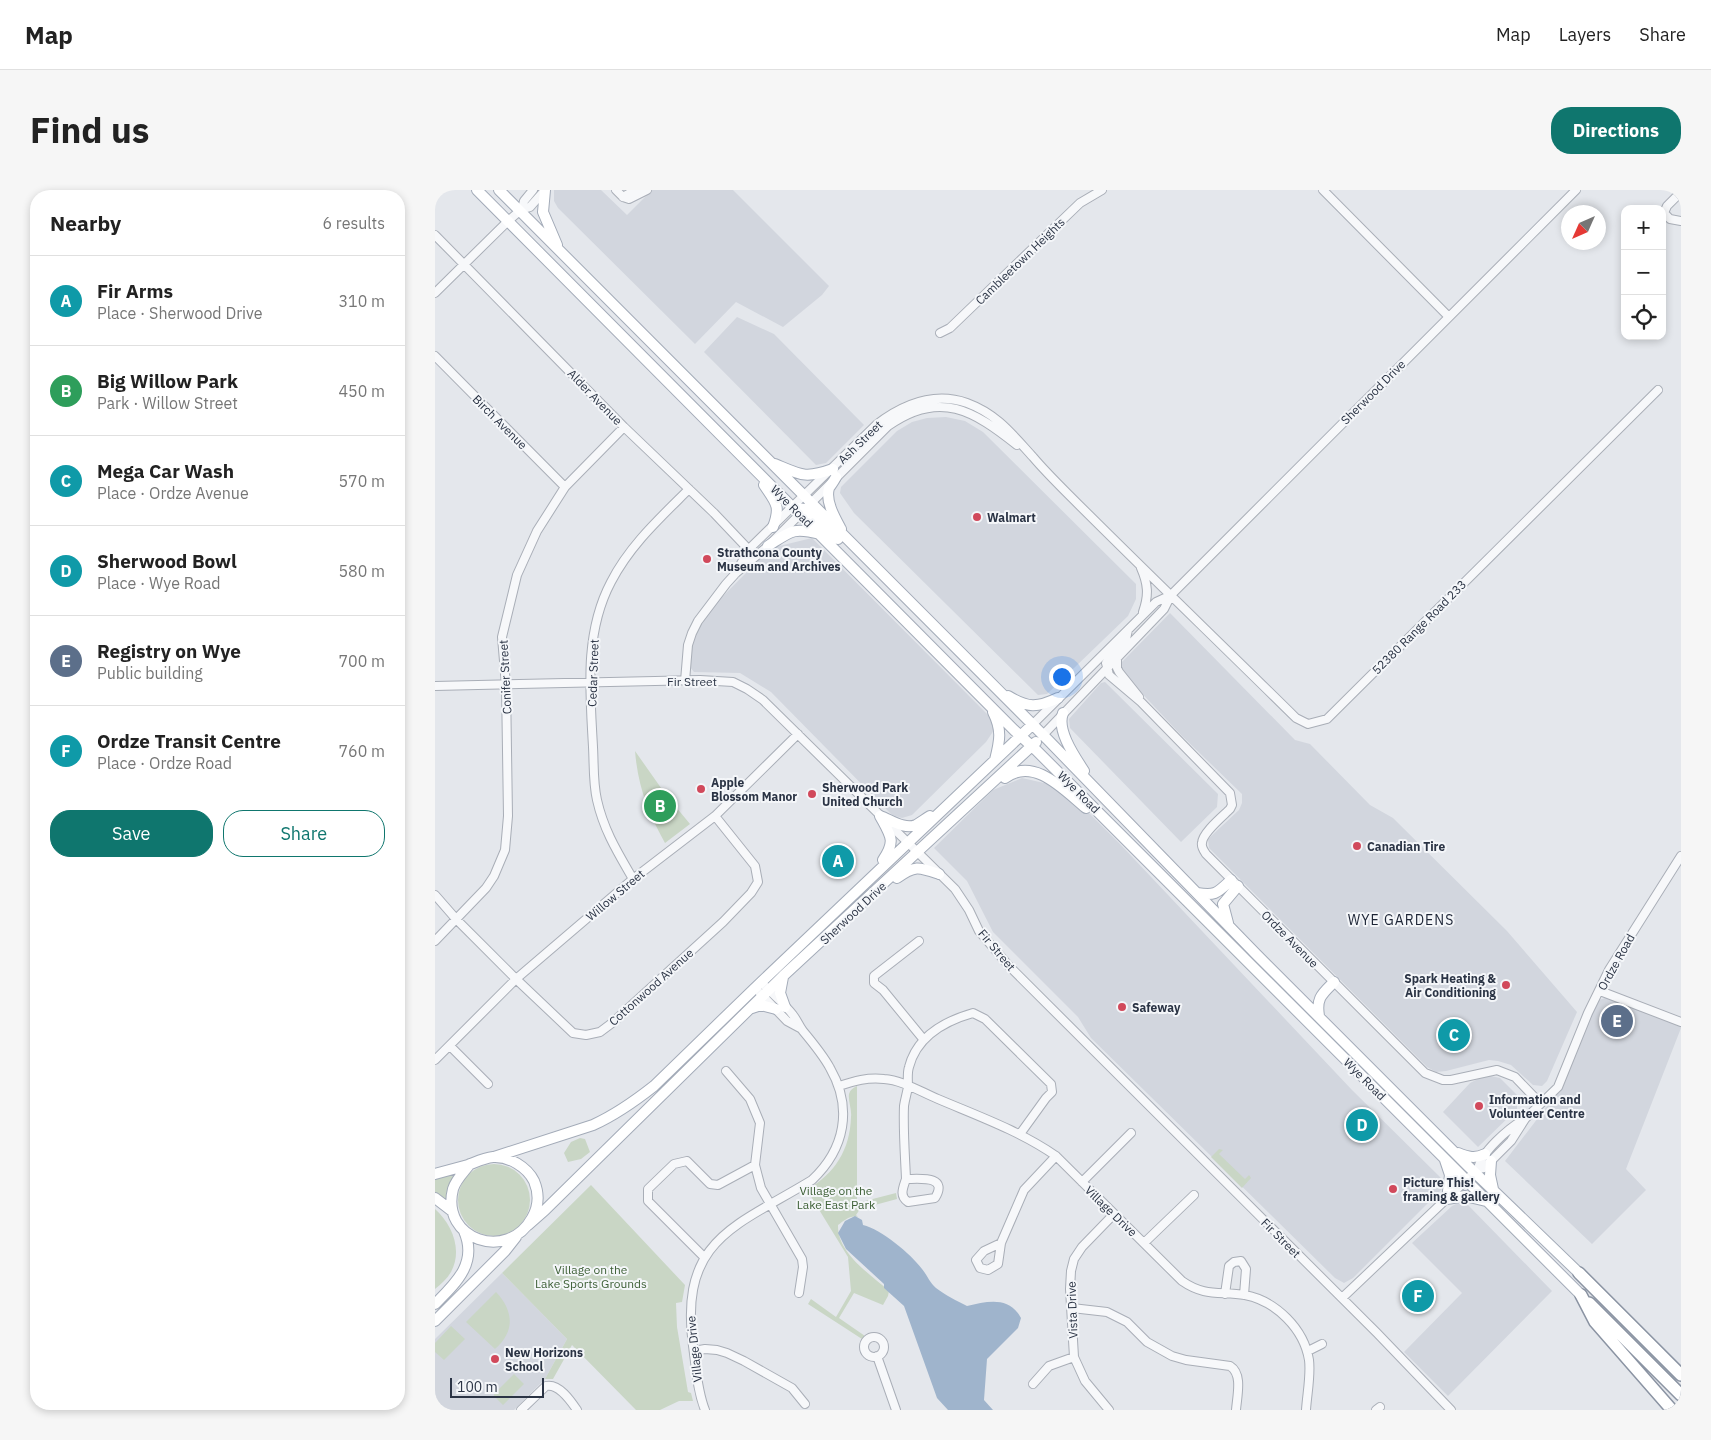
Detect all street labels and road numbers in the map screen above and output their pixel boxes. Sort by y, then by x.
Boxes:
street label: Cambleetown Heights [972,214,1068,308]
street label: Sherwood Drive [1338,356,1409,427]
street label: Alder Avenue [565,366,626,428]
street label: Birch Avenue [470,392,531,453]
street label: Ash Street [835,417,885,467]
street label: Wye Road [768,482,816,530]
street label: 52380 Range Road 233 [1369,577,1469,677]
street label: Conifer Street [496,639,514,715]
street label: Cedar Street [584,639,602,707]
street label: Fir Street [667,674,717,689]
street label: Wye Road [1055,768,1103,816]
street label: Willow Street [583,866,647,924]
street label: Sherwood Drive [817,878,890,948]
street label: Ordze Avenue [1258,907,1322,971]
street label: Fir Street [975,926,1019,974]
street label: Ordze Road [1594,931,1638,993]
street label: Cottonwood Avenue [606,945,697,1029]
street label: Wye Road [1341,1055,1389,1103]
street label: Village Drive [1082,1182,1140,1240]
street label: Fir Street [1258,1215,1304,1261]
street label: Vista Drive [1063,1281,1080,1339]
street label: Village Drive [683,1315,705,1383]

